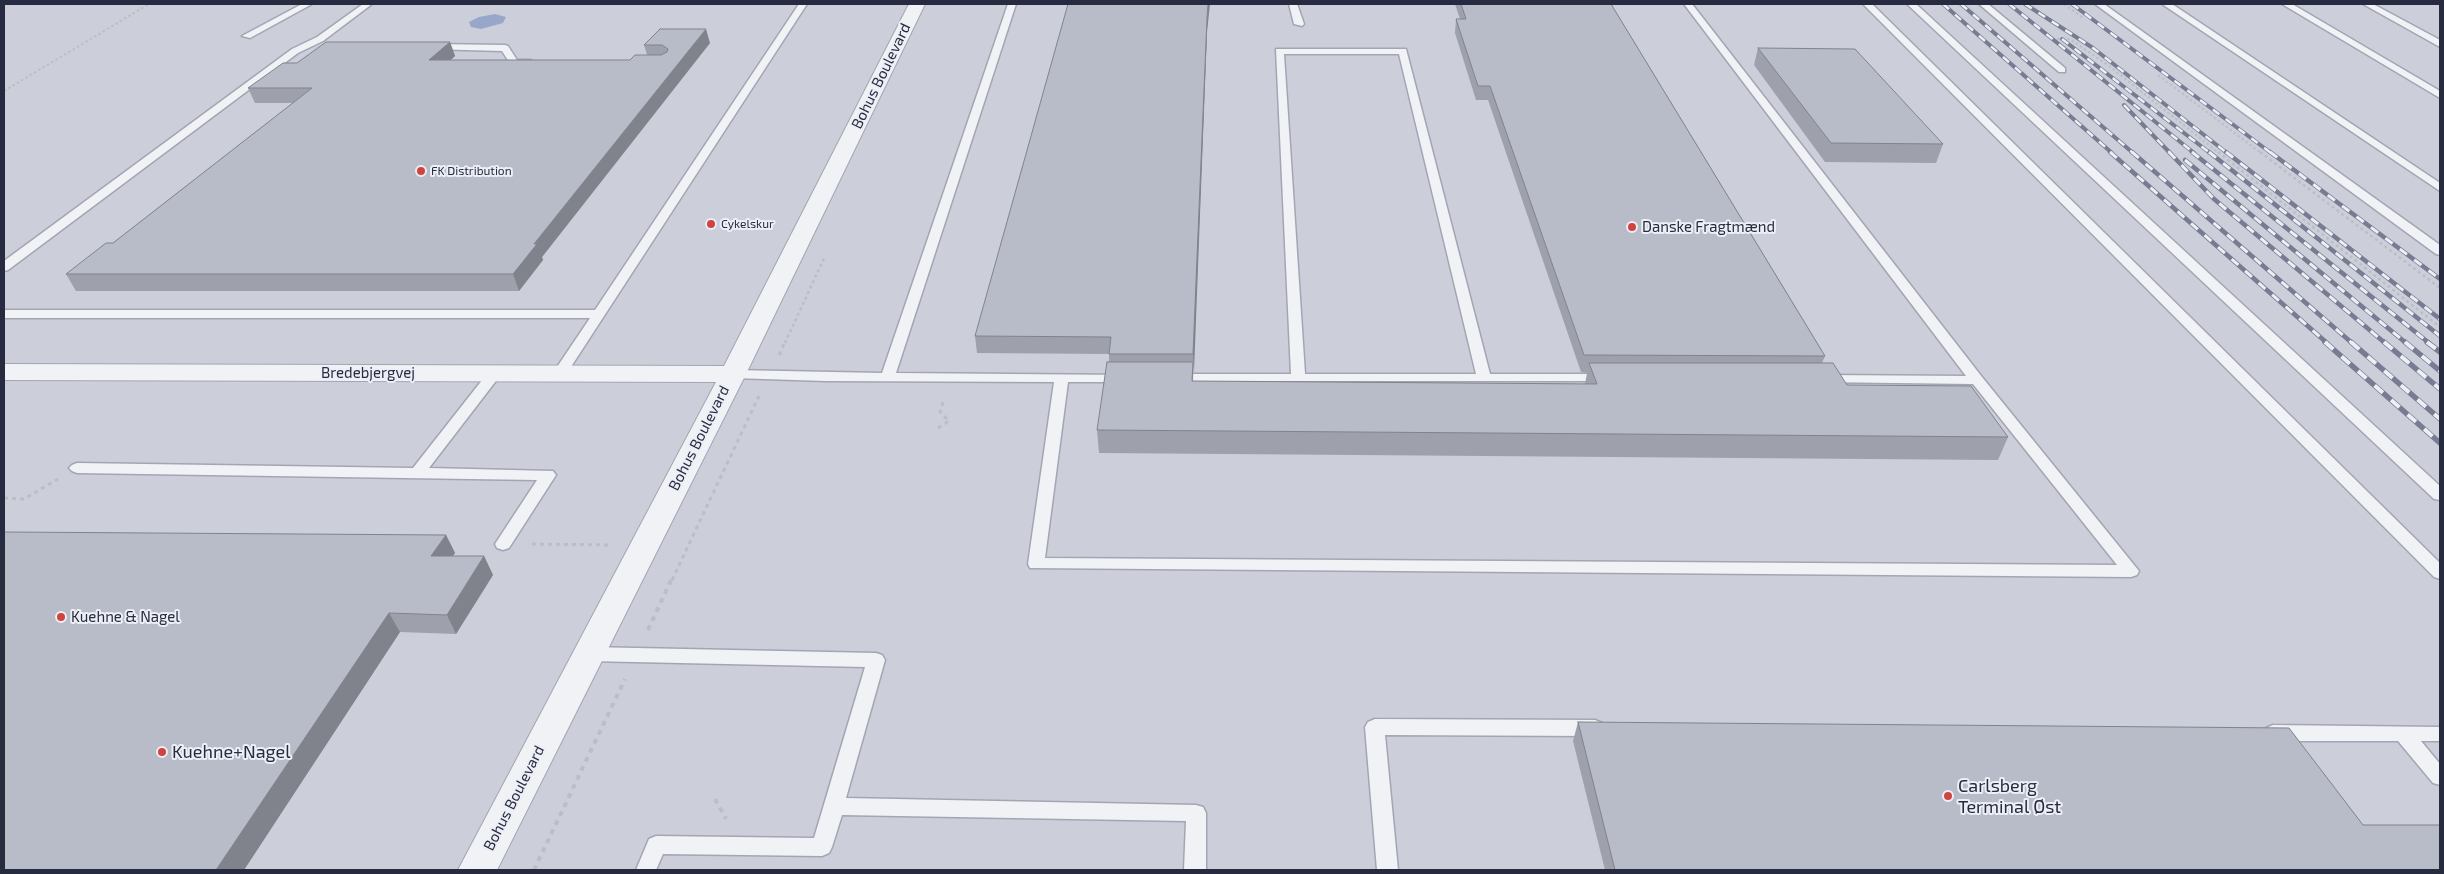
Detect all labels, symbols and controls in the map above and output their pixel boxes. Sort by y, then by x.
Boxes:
street label: Bohus Boulevard [848,20,914,132]
place label: FK Distribution [431,164,512,178]
marker: FK Distribution [415,165,427,177]
place label: Cykelskur [721,217,774,231]
marker: Cykelskur [705,218,717,230]
place label: Danske Fragtmænd [1642,218,1775,236]
marker: Danske Fragtmænd [1626,221,1638,233]
street label: Bredebjergvej [321,364,415,382]
street label: Bohus Boulevard [665,382,733,494]
place label: Kuehne & Nagel [71,608,180,626]
marker: Kuehne & Nagel [55,611,67,623]
place label: Kuehne+Nagel [172,741,291,763]
street label: Bohus Boulevard [480,742,548,854]
marker: Kuehne+Nagel [156,746,168,758]
place label: Carlsberg Terminal Øst [1958,775,2061,818]
marker: Carlsberg Terminal Øst [1942,790,1954,802]

